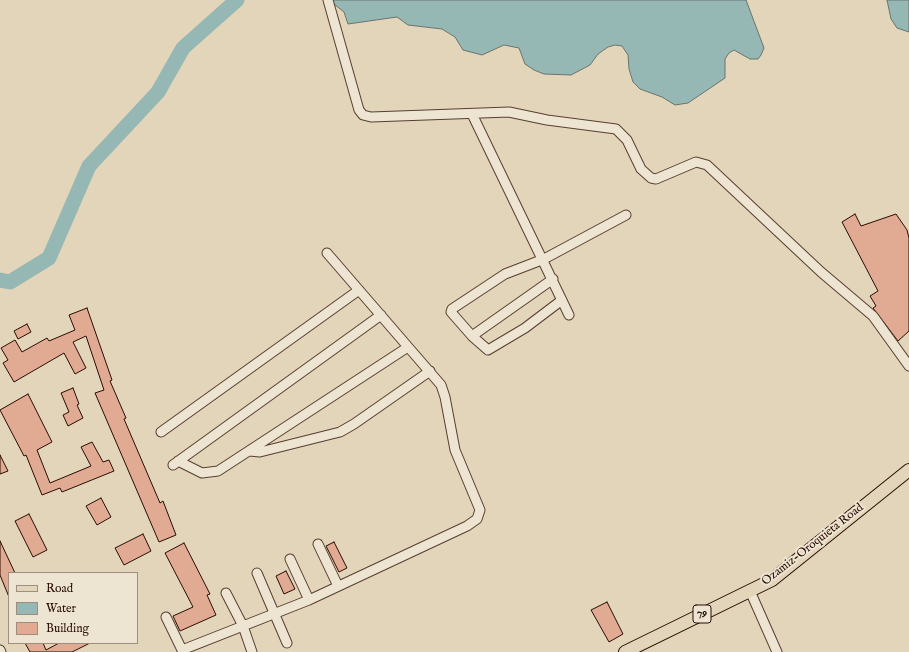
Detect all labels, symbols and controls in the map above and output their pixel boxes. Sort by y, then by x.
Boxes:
street label: Ozamiz-Oroquieta Road [759,501,867,589]
legend [8,572,138,644]
text: Road [46,581,73,596]
text: Water [46,601,76,616]
road number: 79 [693,605,711,623]
text: Building [46,621,89,636]

